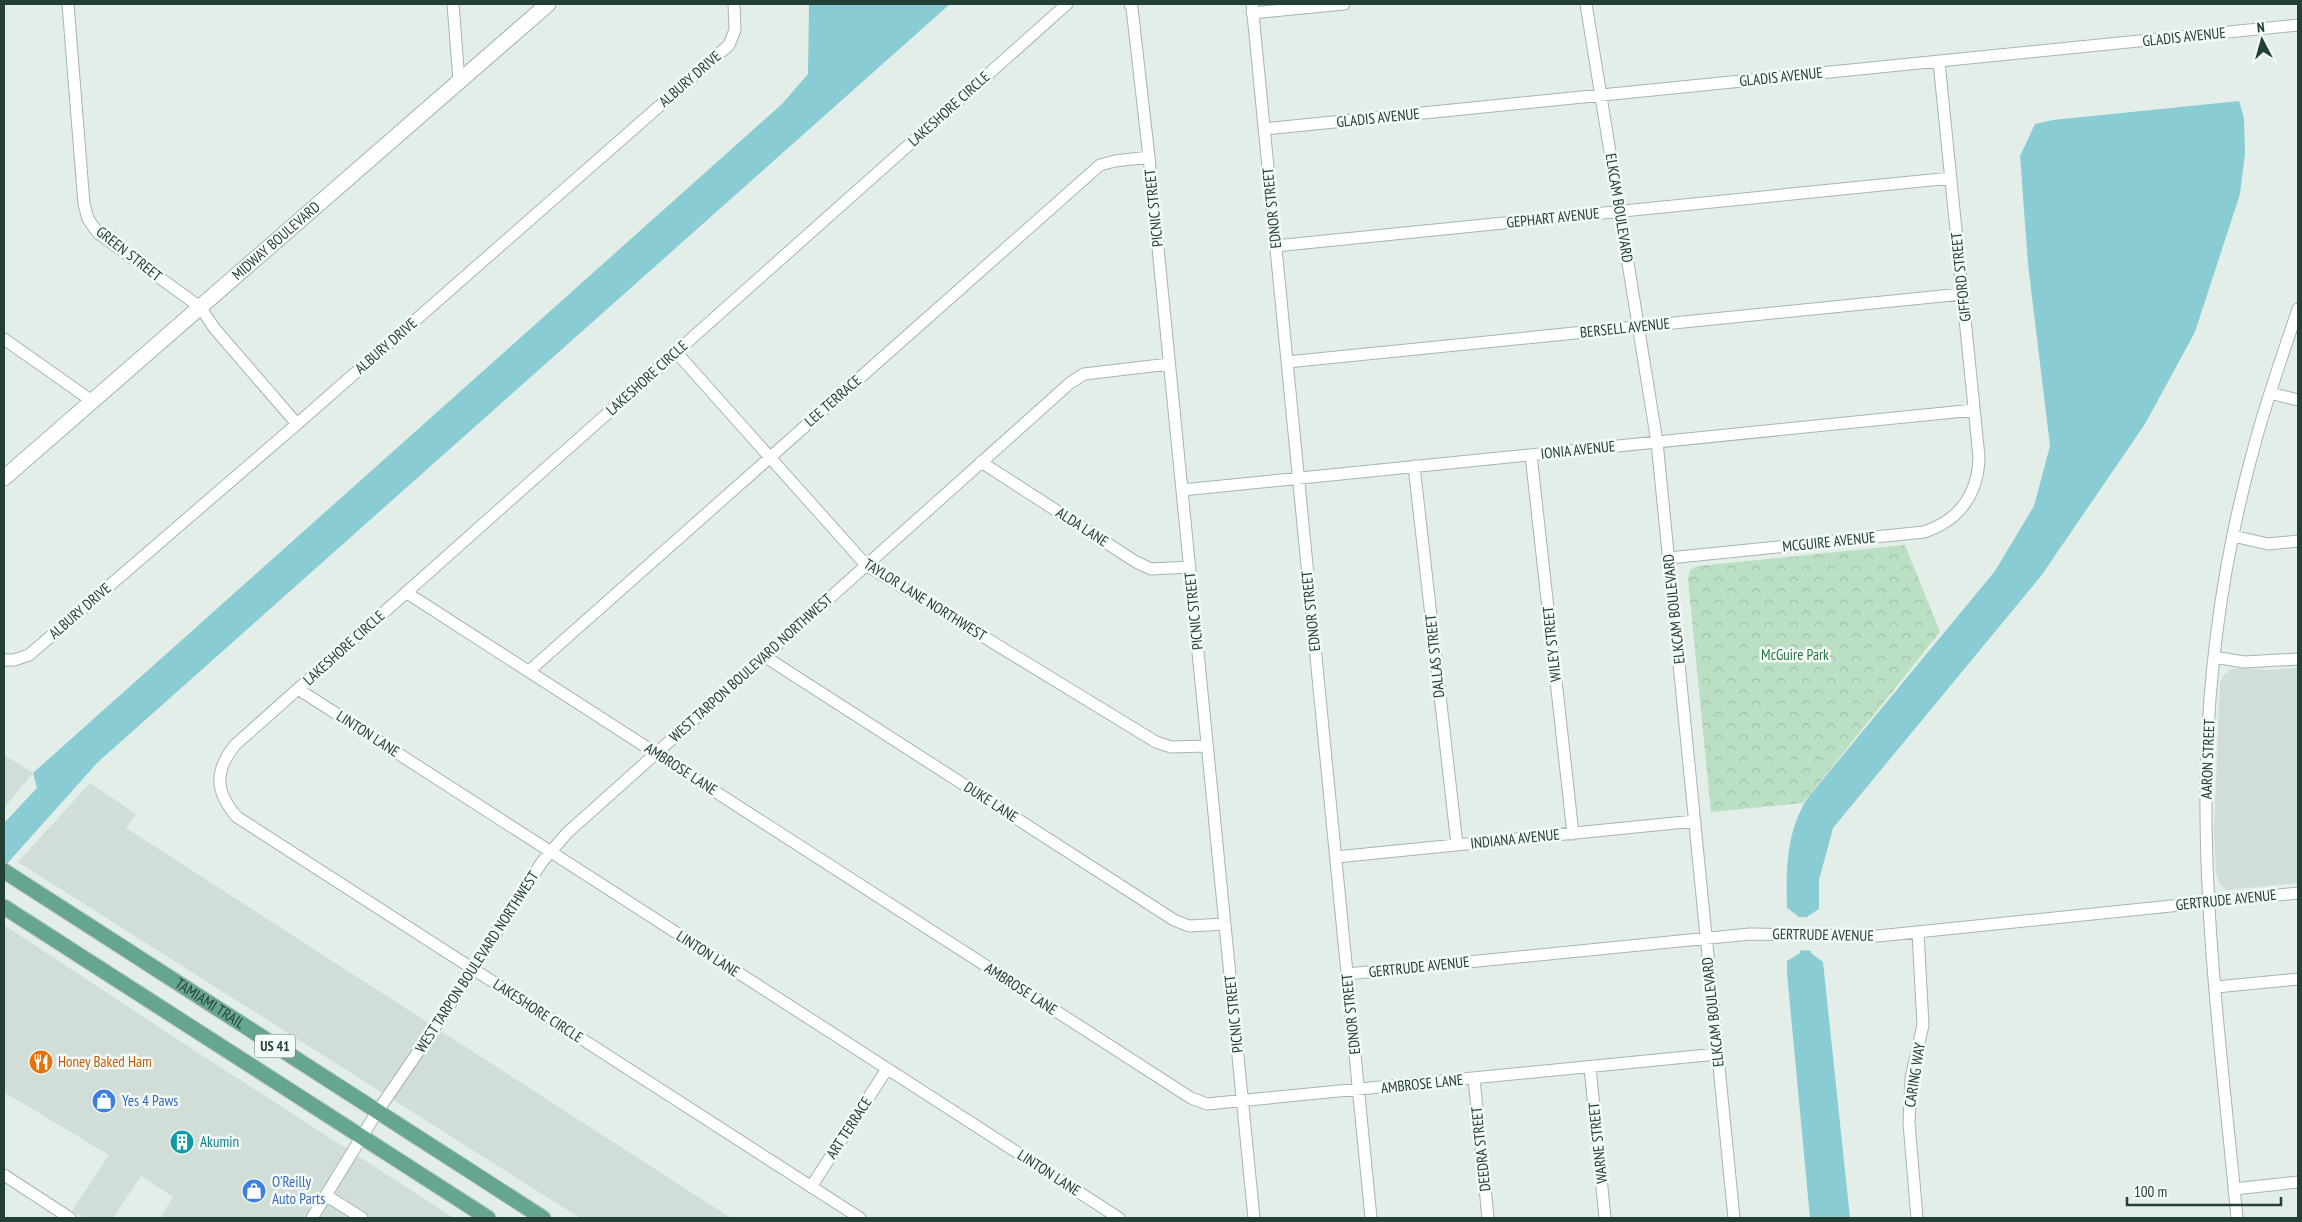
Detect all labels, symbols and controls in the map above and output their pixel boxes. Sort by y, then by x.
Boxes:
north arrow [2237,15,2287,65]
text: N [2256,18,2265,36]
street label: GLADIS AVENUE [2141,23,2227,50]
street label: ALBURY DRIVE [655,46,725,111]
street label: GLADIS AVENUE [1738,63,1824,90]
street label: LAKESHORE CIRCLE [904,67,993,150]
street label: GLADIS AVENUE [1335,104,1421,131]
street label: ELKCAM BOULEVARD [1601,152,1638,264]
street label: EDNOR STREET [1258,167,1285,249]
street label: PICNIC STREET [1140,168,1167,248]
street label: MIDWAY BOULEVARD [228,197,324,284]
street label: GEPHART AVENUE [1505,203,1600,232]
street label: GREEN STREET [92,222,166,285]
street label: GIFFORD STREET [1946,231,1975,323]
street label: ALBURY DRIVE [351,313,421,378]
street label: BERSELL AVENUE [1579,313,1671,342]
street label: LAKESHORE CIRCLE [602,336,691,419]
street label: LEE TERRACE [800,371,865,430]
street label: IONIA AVENUE [1540,436,1616,463]
street label: ALDA LANE [1053,503,1112,551]
street label: MCGUIRE AVENUE [1782,527,1876,556]
street label: ELKCAM BOULEVARD [1658,553,1689,665]
street label: TAYLOR LANE NORTHWEST [860,554,990,645]
street label: EDNOR STREET [1297,570,1324,652]
street label: PICNIC STREET [1180,571,1207,651]
street label: ALBURY DRIVE [45,578,115,643]
street label: WEST TARPON BOULEVARD NORTHWEST [665,589,836,746]
street label: WILEY STREET [1538,605,1565,683]
street label: LAKESHORE CIRCLE [299,606,388,689]
street label: DALLAS STREET [1421,613,1448,699]
park label: McGuire Park [1761,645,1829,664]
street label: LINTON LANE [333,706,403,761]
street label: AARON STREET [2197,718,2218,799]
street label: AMBROSE LANE [641,738,721,799]
street label: DUKE LANE [961,777,1022,826]
street label: INDIANA AVENUE [1469,824,1561,853]
street label: WEST TARPON BOULEVARD NORTHWEST [411,867,543,1056]
street label: GERTRUDE AVENUE [2175,885,2277,914]
street label: GERTRUDE AVENUE [1772,924,1874,945]
street label: LINTON LANE [673,926,743,981]
street label: GERTRUDE AVENUE [1368,952,1470,981]
street label: ELKCAM BOULEVARD [1697,956,1728,1068]
street label: AMBROSE LANE [981,958,1061,1019]
street label: EDNOR STREET [1337,973,1364,1055]
street label: TAMIAMI TRAIL [172,974,249,1033]
street label: LAKESHORE CIRCLE [490,974,587,1047]
street label: PICNIC STREET [1220,974,1247,1054]
road number: US 41 [255,1034,295,1058]
street label: CARING WAY [1900,1041,1929,1109]
restaurant icon: Honey Baked Ham [28,1049,54,1075]
place label: Honey Baked Ham [58,1052,152,1071]
street label: AMBROSE LANE [1380,1070,1464,1097]
shop icon: Yes 4 Paws [91,1088,117,1114]
place label: Yes 4 Paws [122,1091,178,1110]
street label: ART TERRACE [822,1093,876,1162]
street label: WARNE STREET [1584,1101,1611,1185]
street label: DEEDRA STREET [1467,1105,1494,1192]
building icon: Akumin [169,1129,195,1155]
place label: Akumin [200,1132,239,1151]
street label: LINTON LANE [1014,1145,1084,1200]
place label: O'Reilly Auto Parts [272,1172,325,1208]
scale bar [2127,1174,2281,1206]
shop icon: O'Reilly Auto Parts [241,1178,267,1204]
text: 100 m [2134,1182,2167,1201]

